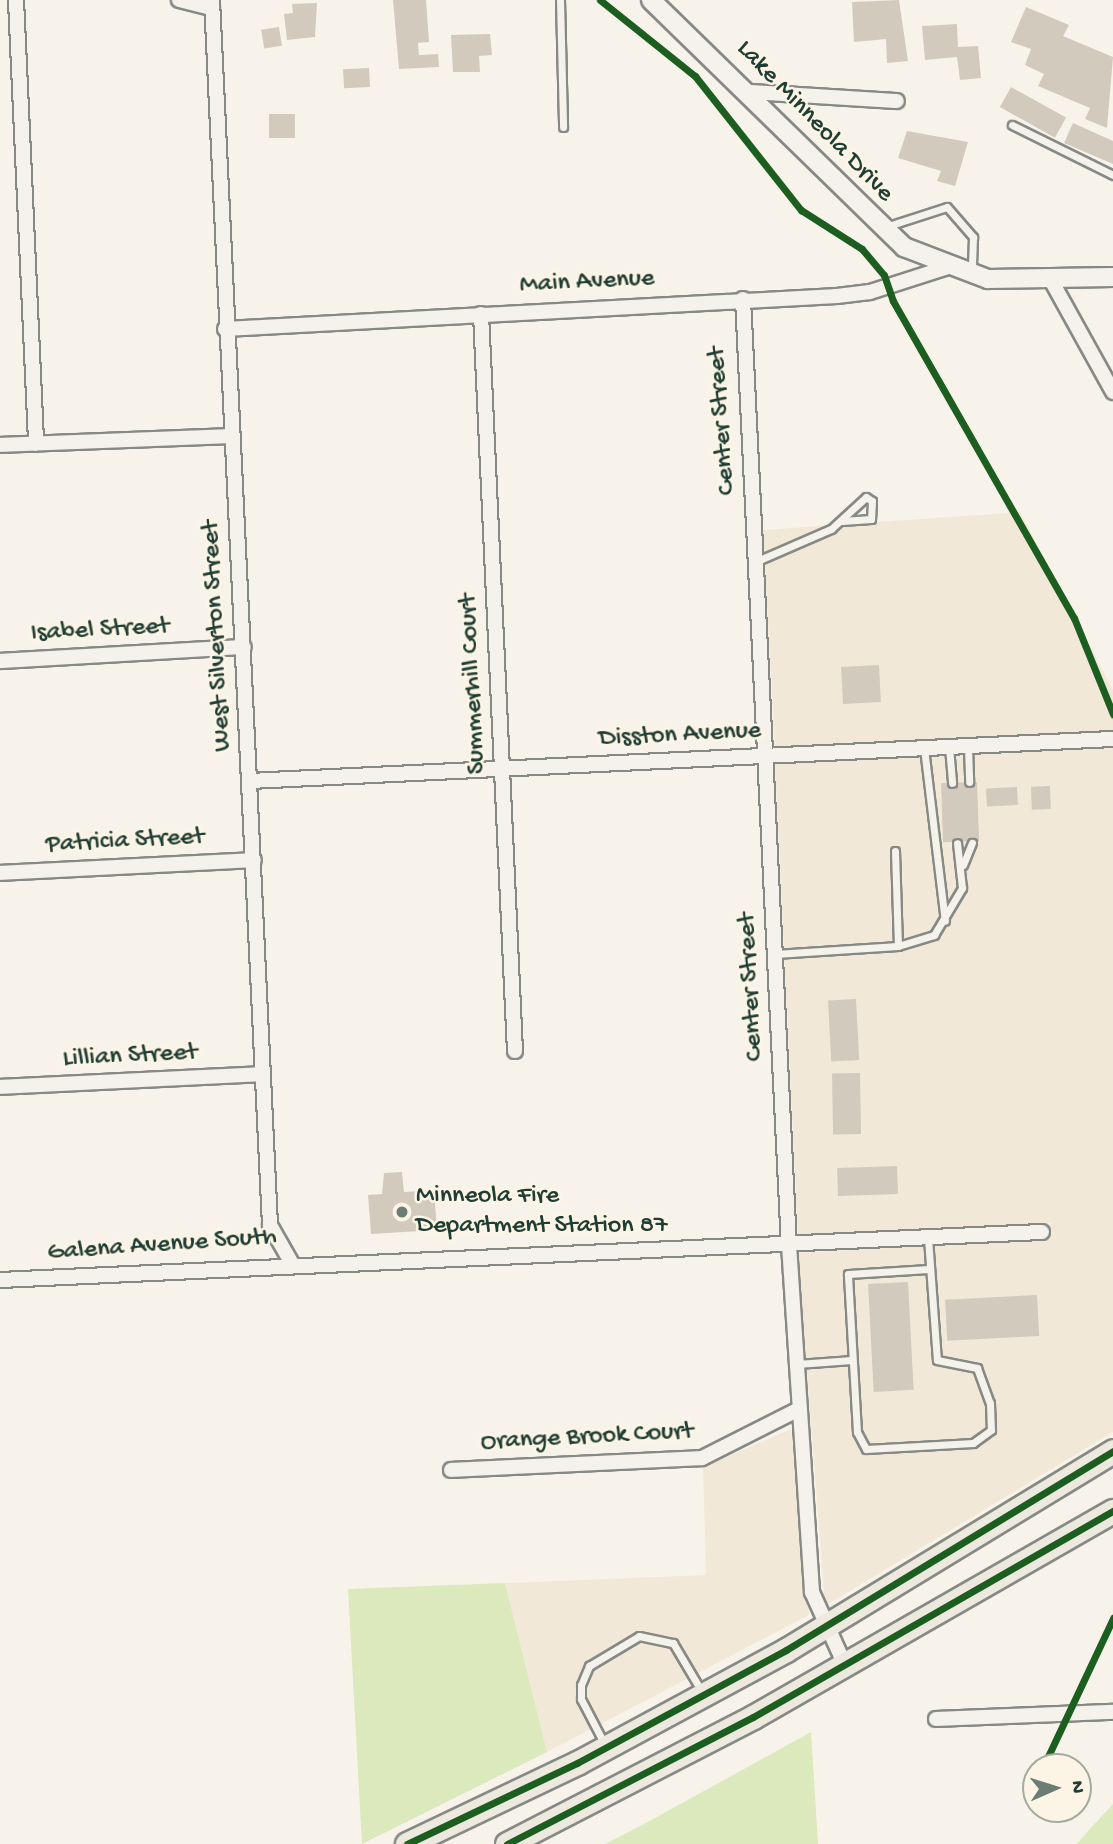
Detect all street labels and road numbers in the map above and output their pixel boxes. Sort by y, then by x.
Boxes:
street label: Lake Minneola Drive [729,34,899,210]
street label: Main Avenue [519,264,655,302]
street label: Center Street [702,346,744,496]
street label: West Silverton Street [196,520,240,752]
street label: Summerhill Court [454,593,494,775]
street label: Isabel Street [30,612,170,650]
street label: Disston Avenue [598,716,762,756]
street label: Patricia Street [45,822,205,862]
street label: Center Street [733,912,771,1062]
street label: Lillian Street [62,1038,198,1076]
street label: Galena Avenue South [46,1222,278,1270]
street label: Orange Brook Court [480,1417,694,1459]

